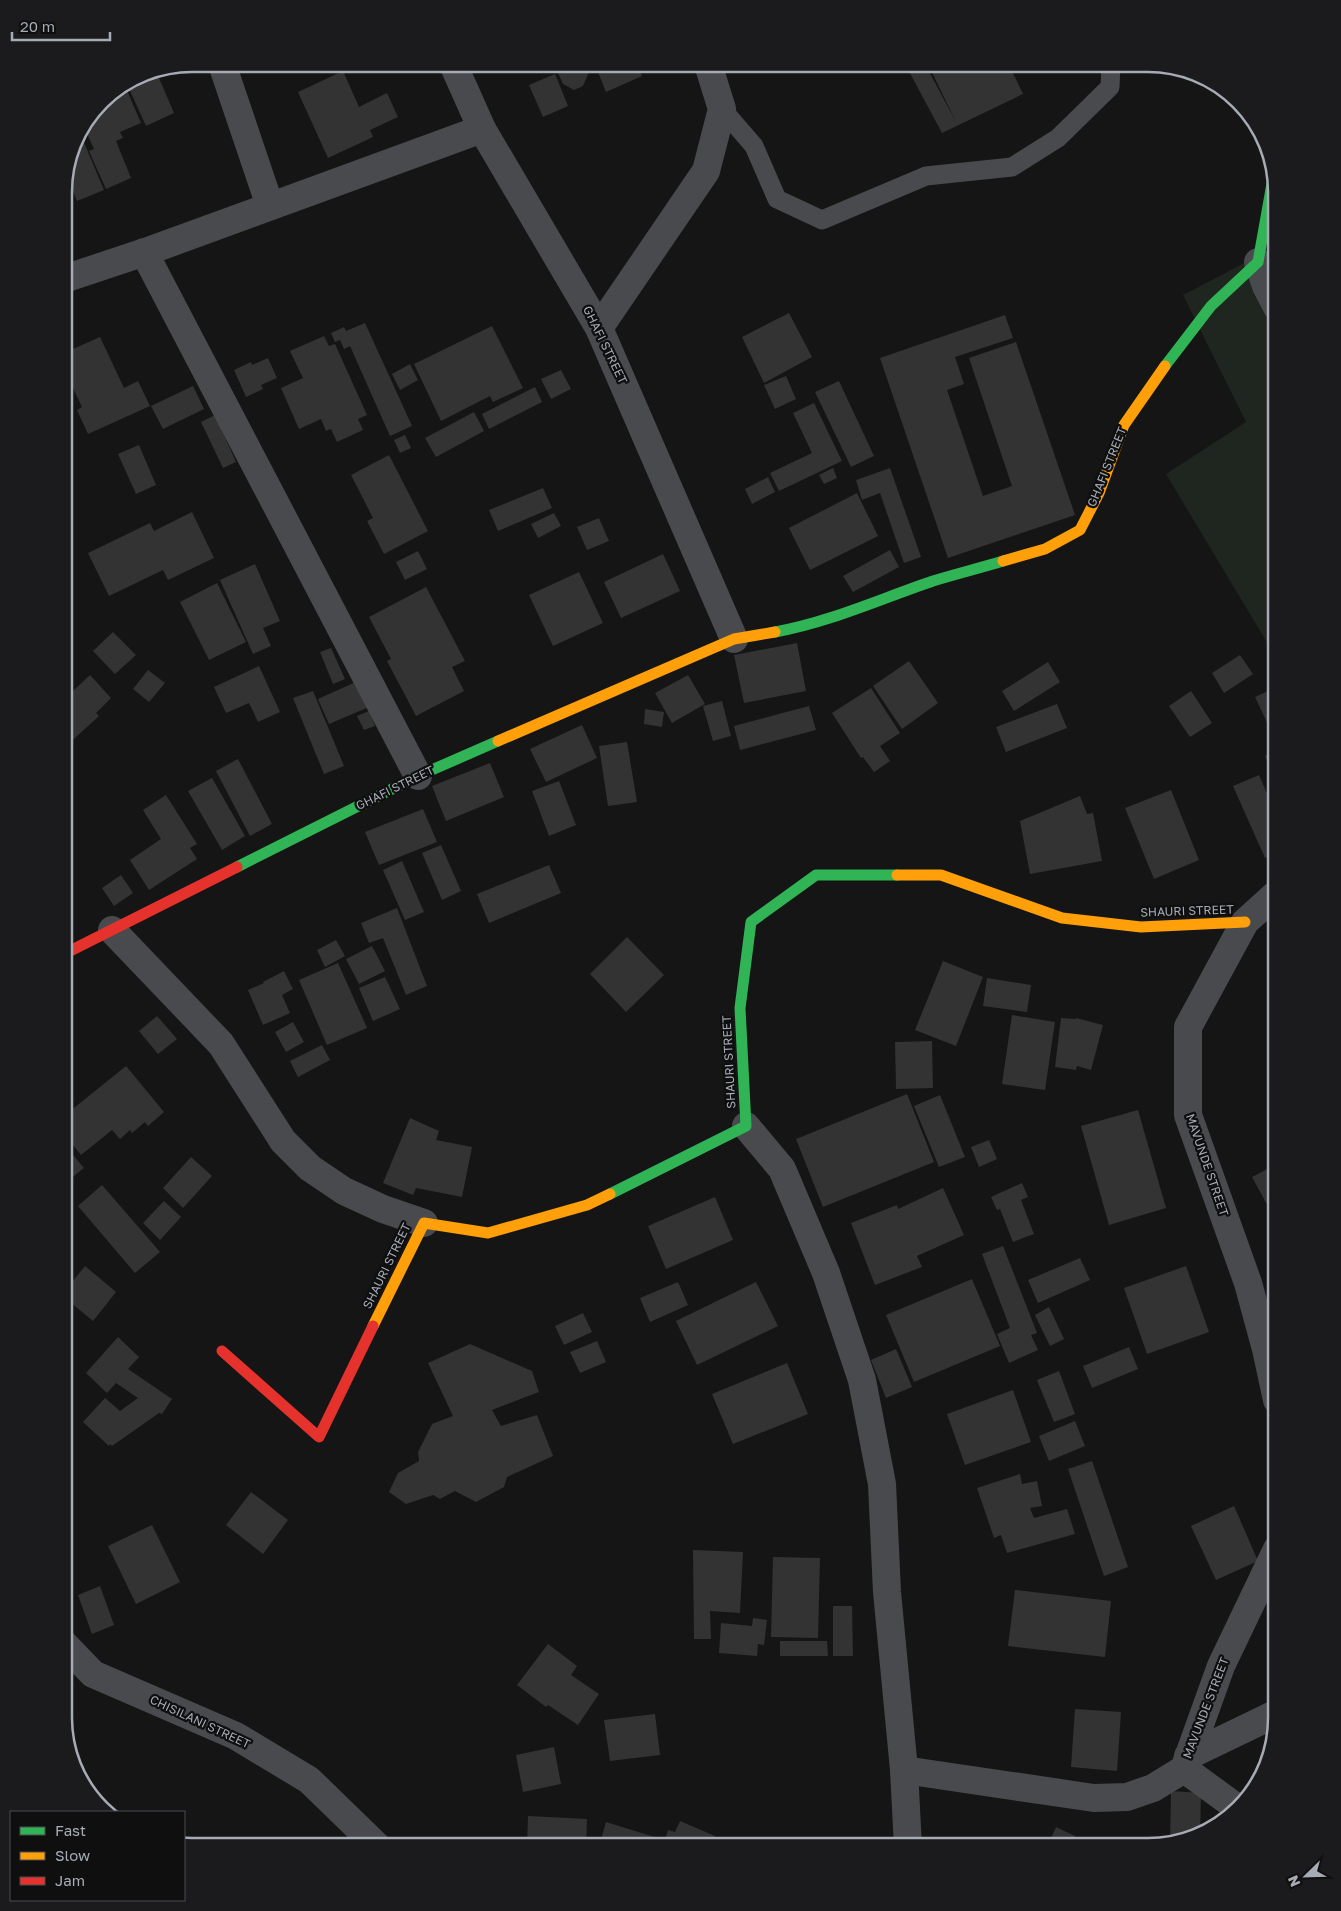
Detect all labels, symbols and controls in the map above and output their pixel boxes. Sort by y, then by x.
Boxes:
scale bar [12,10,110,42]
text: 20 m [20,17,55,35]
street label: GHAFI STREET [580,303,631,387]
street label: GHAFI STREET [1084,424,1130,509]
street label: GHAFI STREET [353,762,437,813]
street label: SHAURI STREET [1140,901,1235,920]
street label: SHAURI STREET [719,1014,738,1109]
street label: MAVUNDE STREET [1183,1112,1232,1219]
street label: SHAURI STREET [359,1220,414,1311]
street label: MAVUNDE STREET [1179,1655,1232,1761]
street label: CHISILANI STREET [148,1692,253,1752]
legend [10,1811,185,1901]
text: Fast [55,1821,86,1839]
text: Slow [55,1846,90,1864]
north arrow [1281,1851,1331,1901]
text: Jam [55,1871,85,1889]
text: N [1284,1873,1303,1889]

